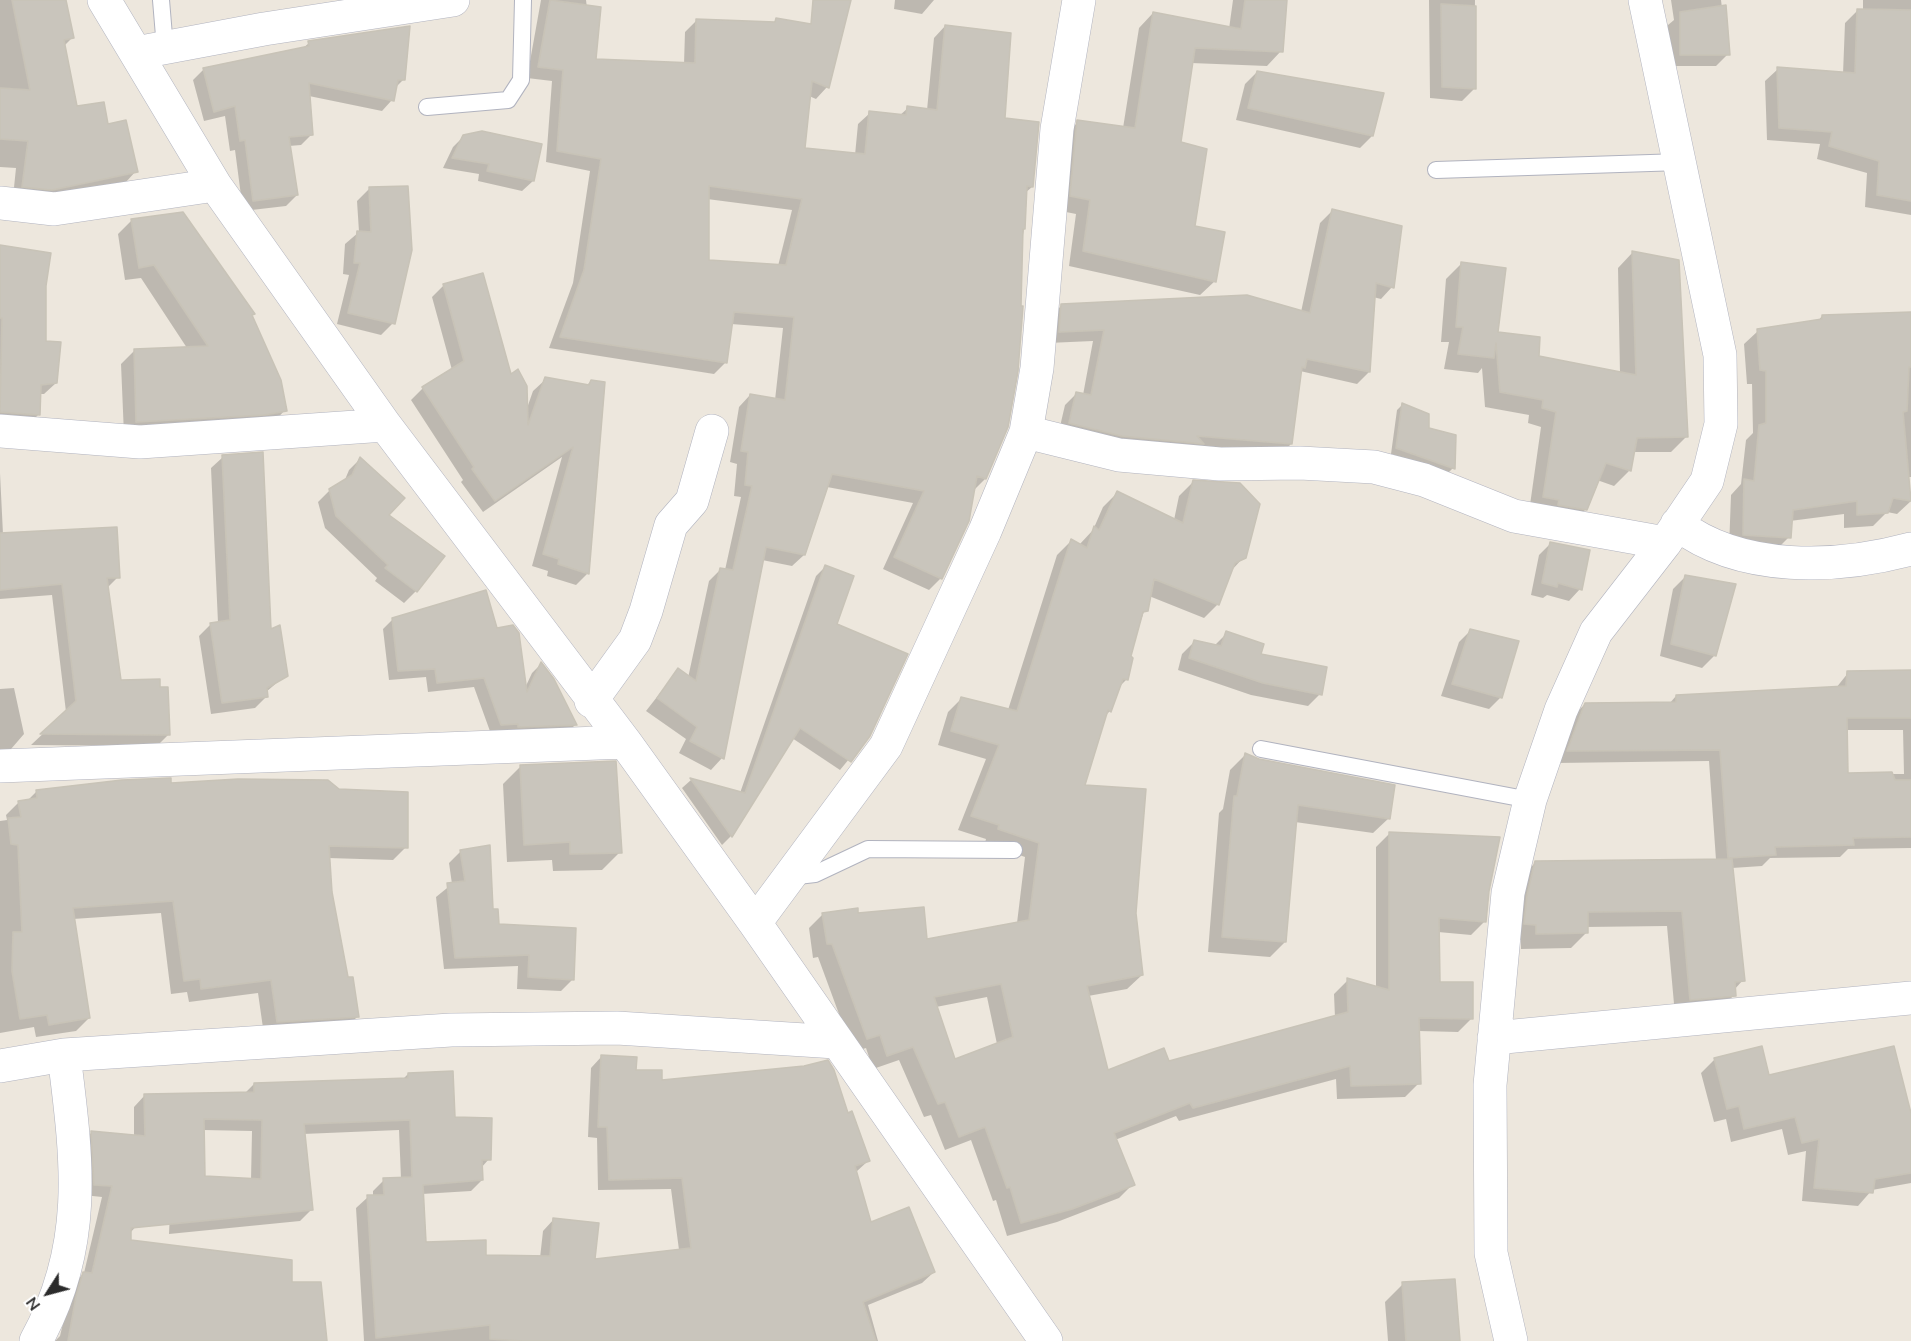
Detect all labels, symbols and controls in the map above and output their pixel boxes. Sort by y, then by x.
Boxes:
north arrow [18,1263,78,1323]
text: N [21,1292,46,1315]

